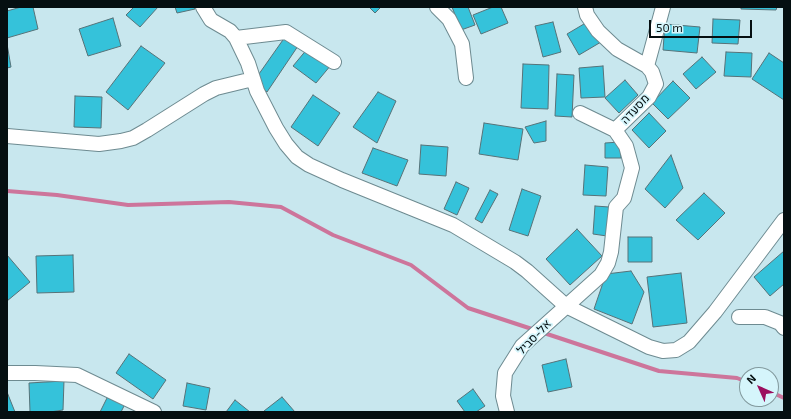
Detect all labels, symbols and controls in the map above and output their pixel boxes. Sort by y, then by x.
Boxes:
scale bar [651,12,754,38]
text: 50 m [656,20,683,34]
street label: מסעדה [618,91,652,127]
street label: אל-סביל [514,317,554,357]
north arrow [739,367,779,407]
text: N [743,371,758,386]

